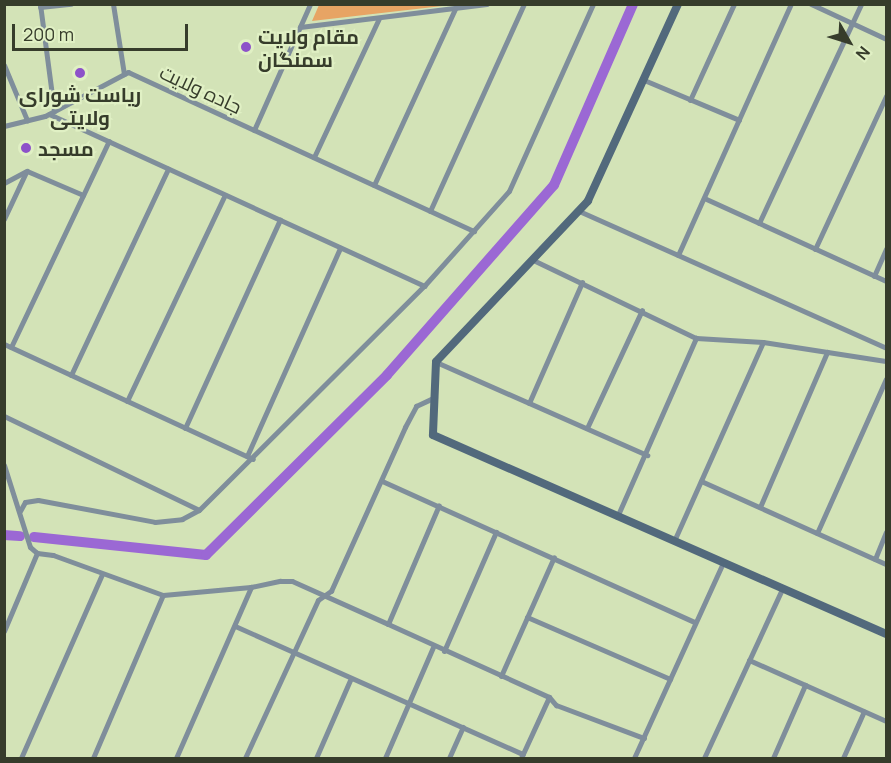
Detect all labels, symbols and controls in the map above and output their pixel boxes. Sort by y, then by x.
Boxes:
scale bar [15,12,190,50]
north arrow [819,12,879,72]
text: 200 m [23,22,74,46]
place label: مقام ولایت سمنگان [258,24,359,71]
marker: مقام ولایت سمنگان [239,40,253,54]
text: N [851,42,875,65]
street label: جاده ولایت [156,60,246,118]
marker: ریاست شورای ولایتی [73,66,87,80]
place label: ریاست شورای ولایتی [19,82,141,129]
place label: مسجد [38,136,94,160]
marker: مسجد [19,141,33,155]

